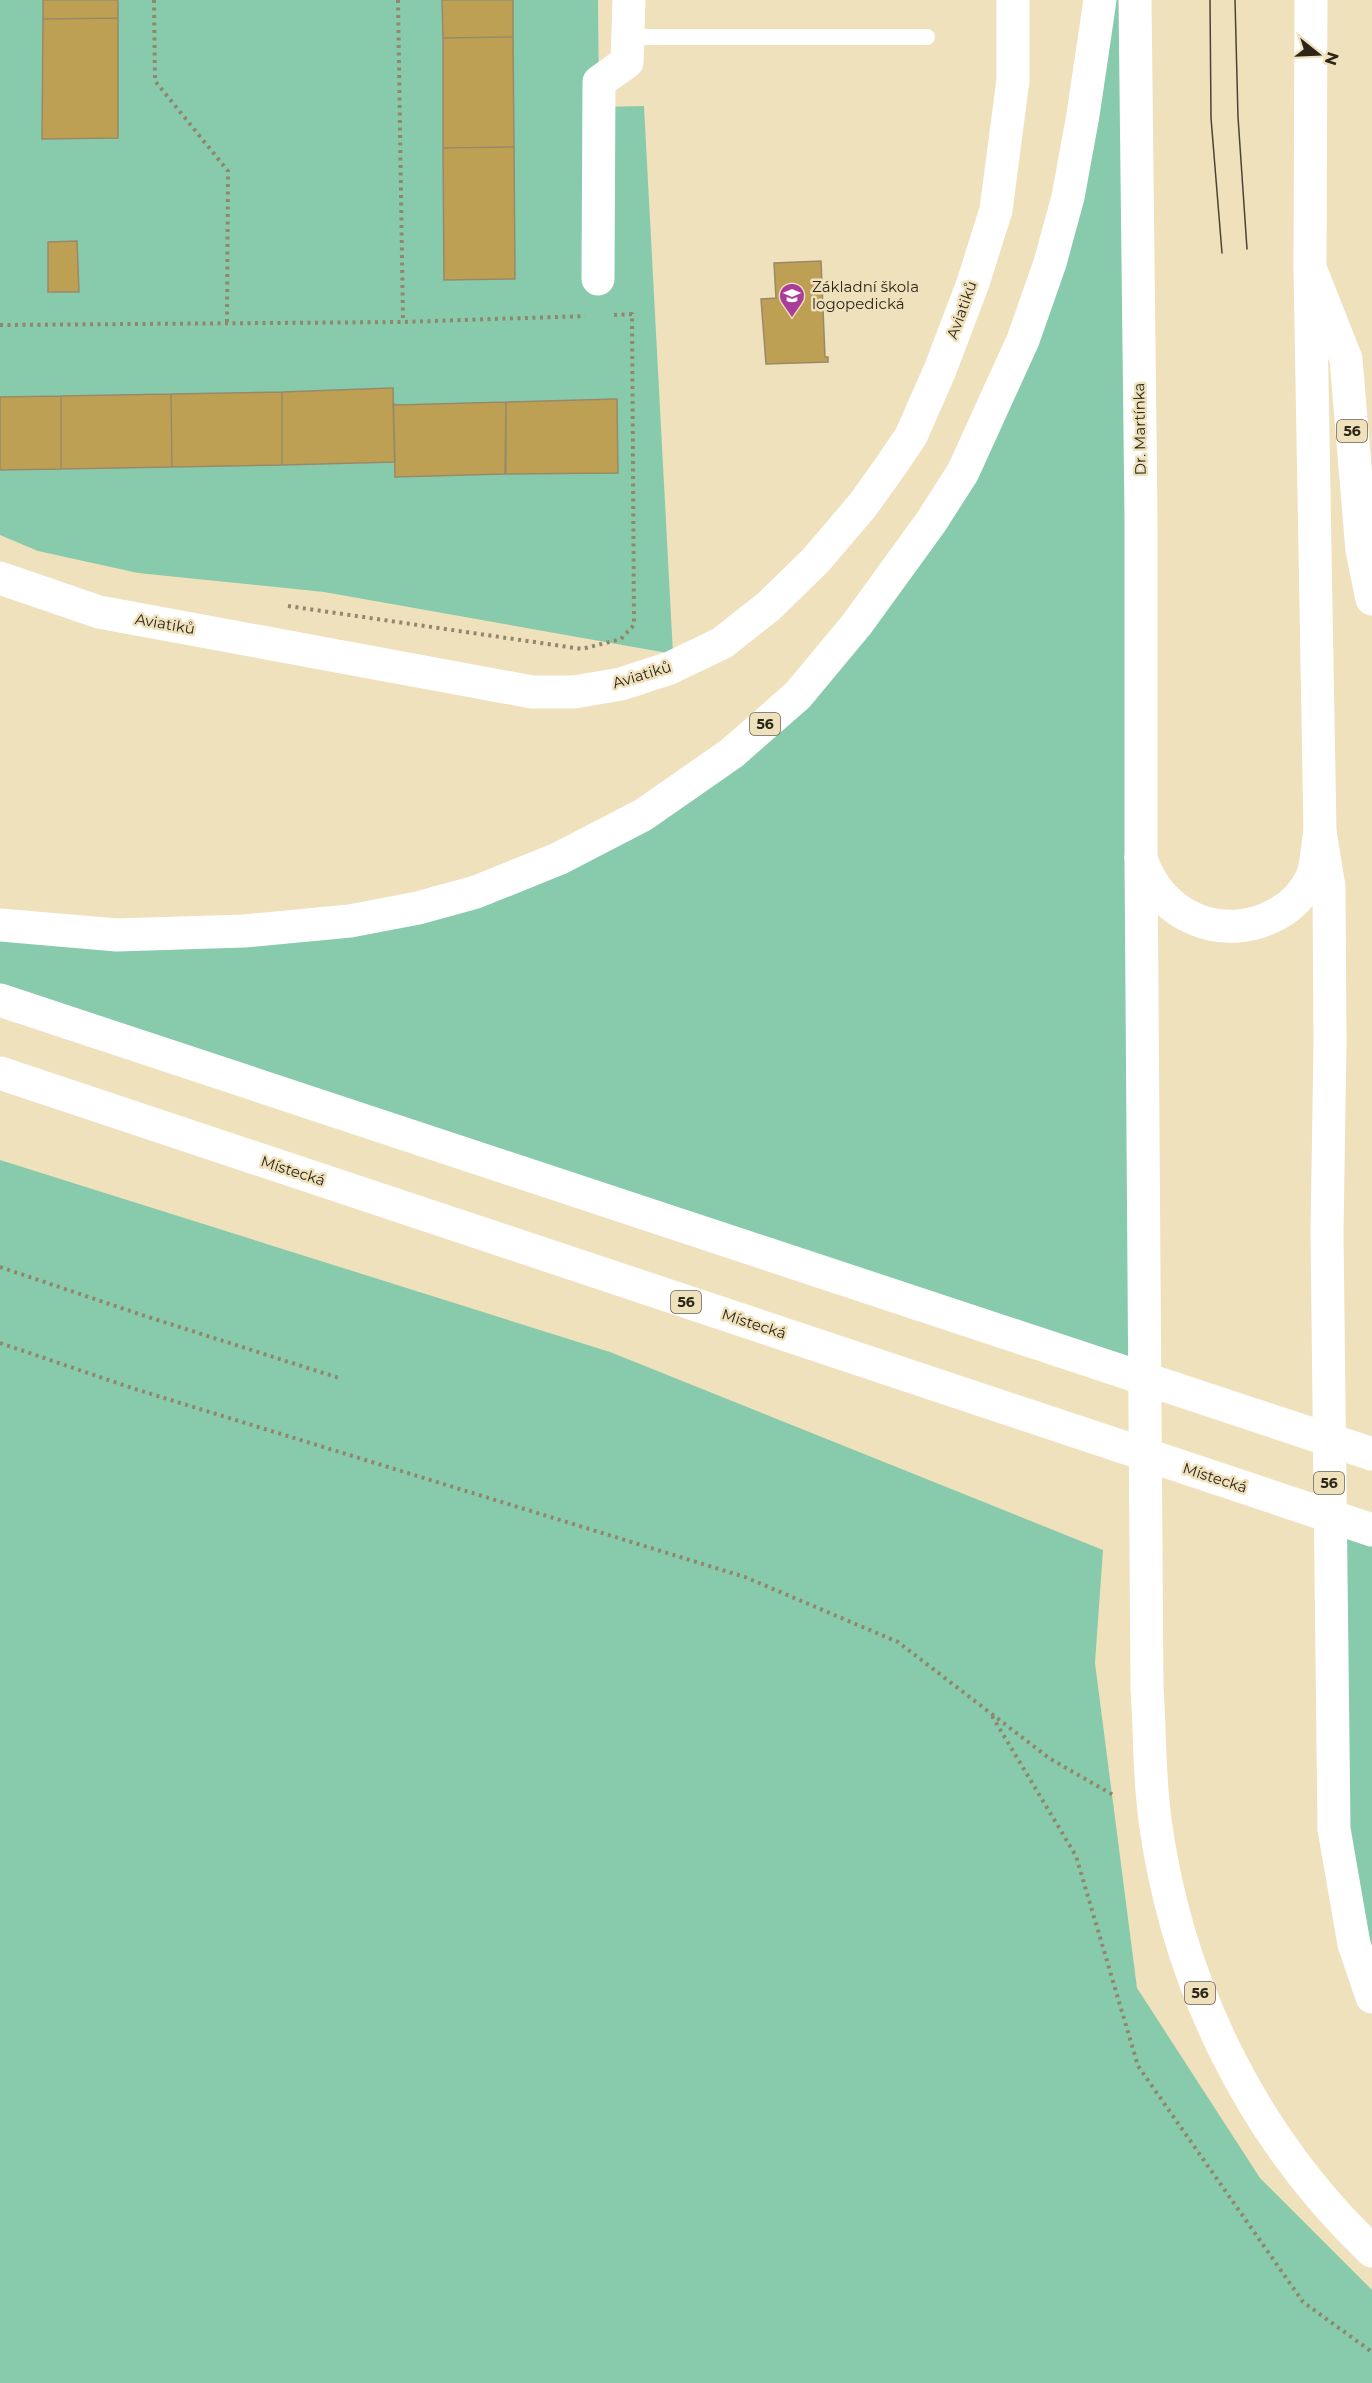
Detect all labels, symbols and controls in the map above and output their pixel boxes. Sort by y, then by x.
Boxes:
north arrow [1288,24,1348,84]
text: N [1321,49,1343,68]
place label: Základní škola logopedická [812,277,919,313]
street label: Aviatiků [942,278,981,341]
school or university icon: Základní škola logopedická [777,281,807,319]
street label: Dr. Martínka [1129,382,1150,476]
road number: 56 [1337,420,1367,442]
street label: Aviatiků [134,609,196,638]
street label: Aviatiků [610,657,674,692]
road number: 56 [750,713,780,735]
street label: Místecká [259,1151,328,1190]
road number: 56 [671,1291,701,1313]
street label: Místecká [720,1304,789,1343]
street label: Místecká [1181,1458,1250,1497]
road number: 56 [1314,1472,1344,1494]
road number: 56 [1185,1982,1215,2004]

